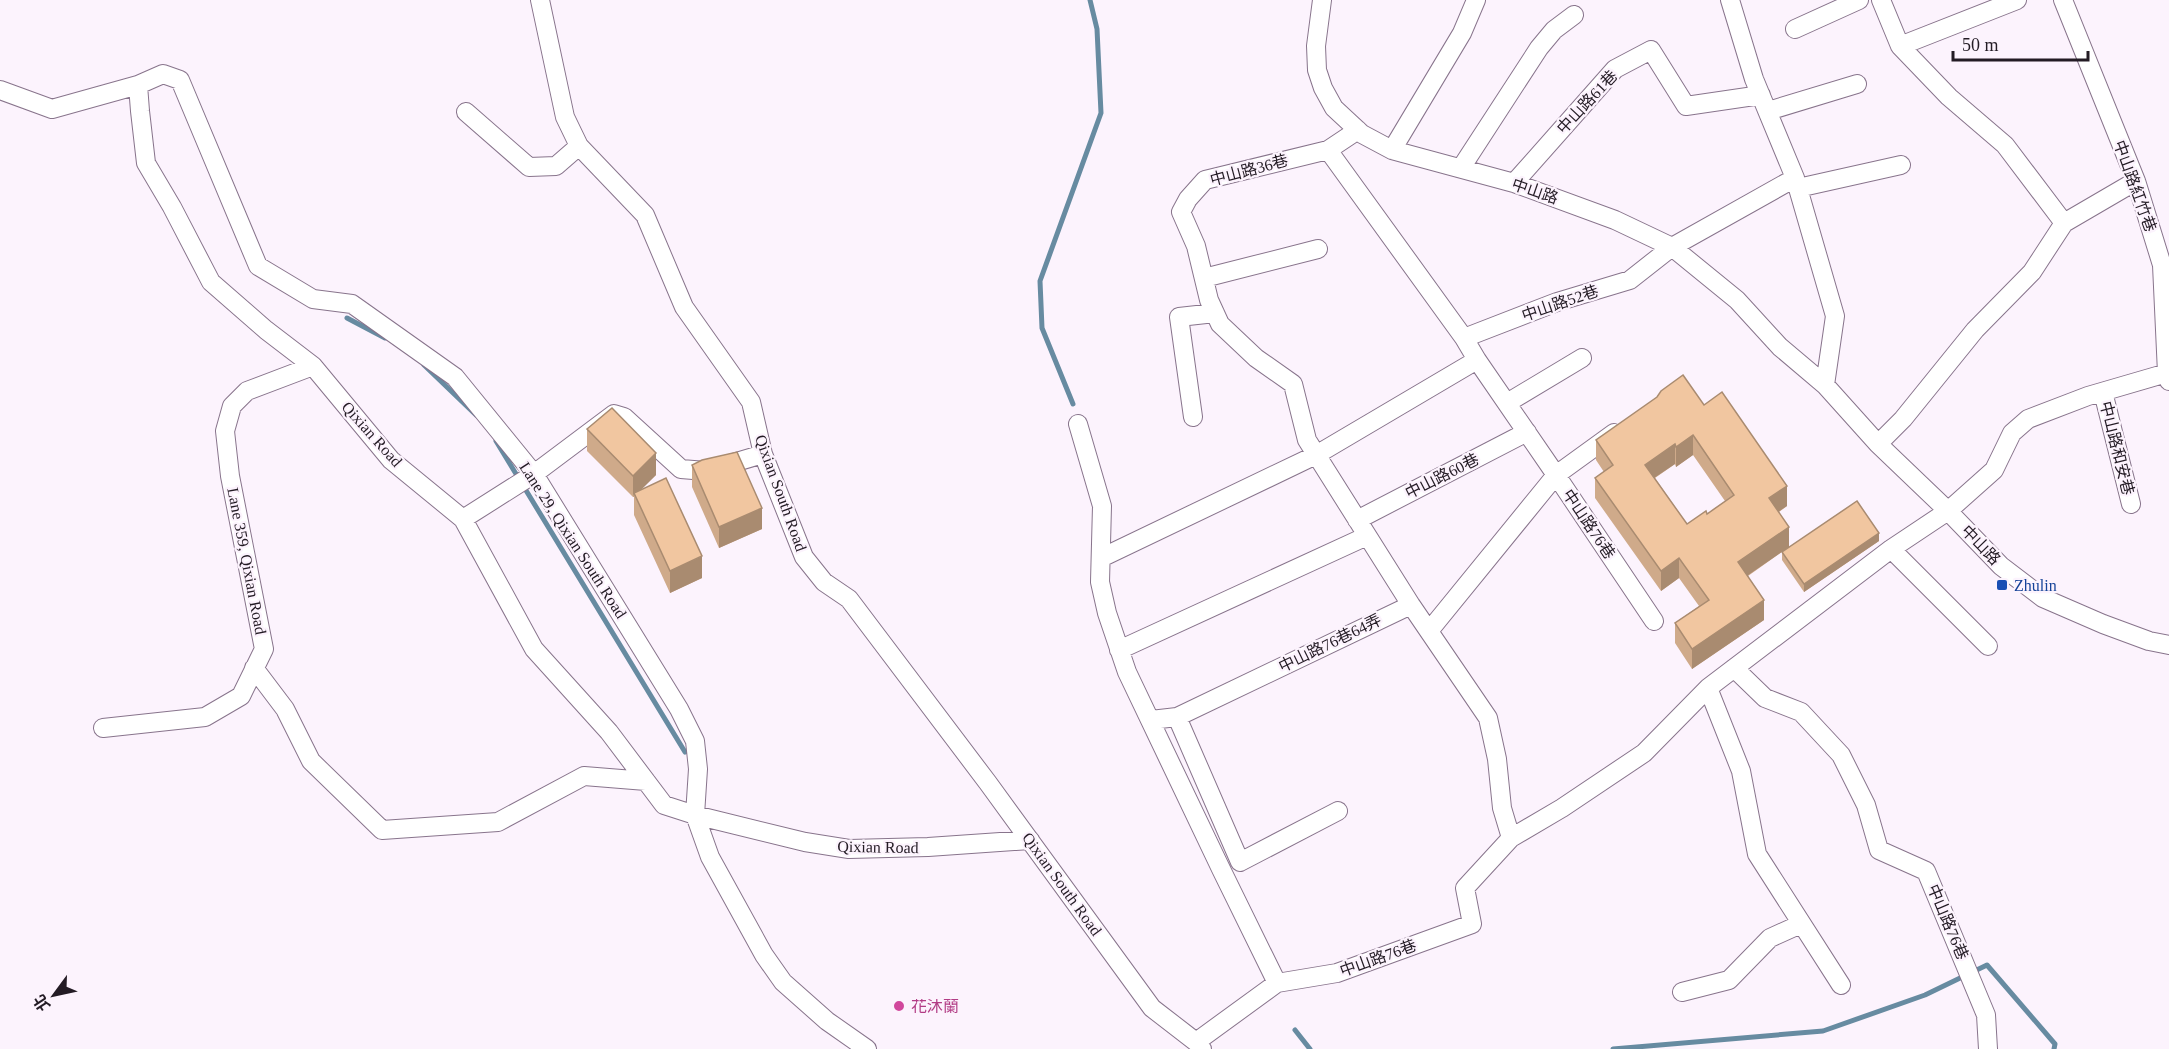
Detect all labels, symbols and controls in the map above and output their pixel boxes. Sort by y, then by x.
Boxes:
scale bar [1953,24,2088,62]
text: 50 m [1962,35,1999,55]
street label: 中山路61巷 [1553,67,1621,137]
street label: 中山路紅竹巷 [2111,138,2159,234]
street label: 中山路36巷 [1208,151,1290,189]
street label: 中山路 [1510,175,1560,207]
street label: 中山路52巷 [1519,282,1601,324]
street label: Qixian Road [338,398,406,470]
street label: 中山路和安巷 [2097,399,2137,497]
street label: Qixian South Road [752,432,810,554]
street label: 中山路60巷 [1402,450,1482,502]
street label: Lane 29, Qixian South Road [516,459,630,621]
street label: Lane 359, Qixian Road [224,486,270,636]
street label: 中山路76巷 [1560,486,1618,562]
street label: 中山路 [1958,522,2004,568]
place label: Zhulin [2014,577,2057,594]
marker: Zhulin [1995,578,2009,592]
street label: 中山路76巷64弄 [1276,611,1384,675]
street label: Qixian South Road [1019,829,1105,939]
street label: Qixian Road [837,838,919,856]
street label: 中山路76巷 [1925,882,1971,962]
street label: 中山路76巷 [1337,936,1419,980]
north arrow [24,965,84,1025]
text: 北 [30,992,53,1014]
place label: 花沐蘭 [911,998,959,1015]
marker: 花沐蘭 [892,999,906,1013]

